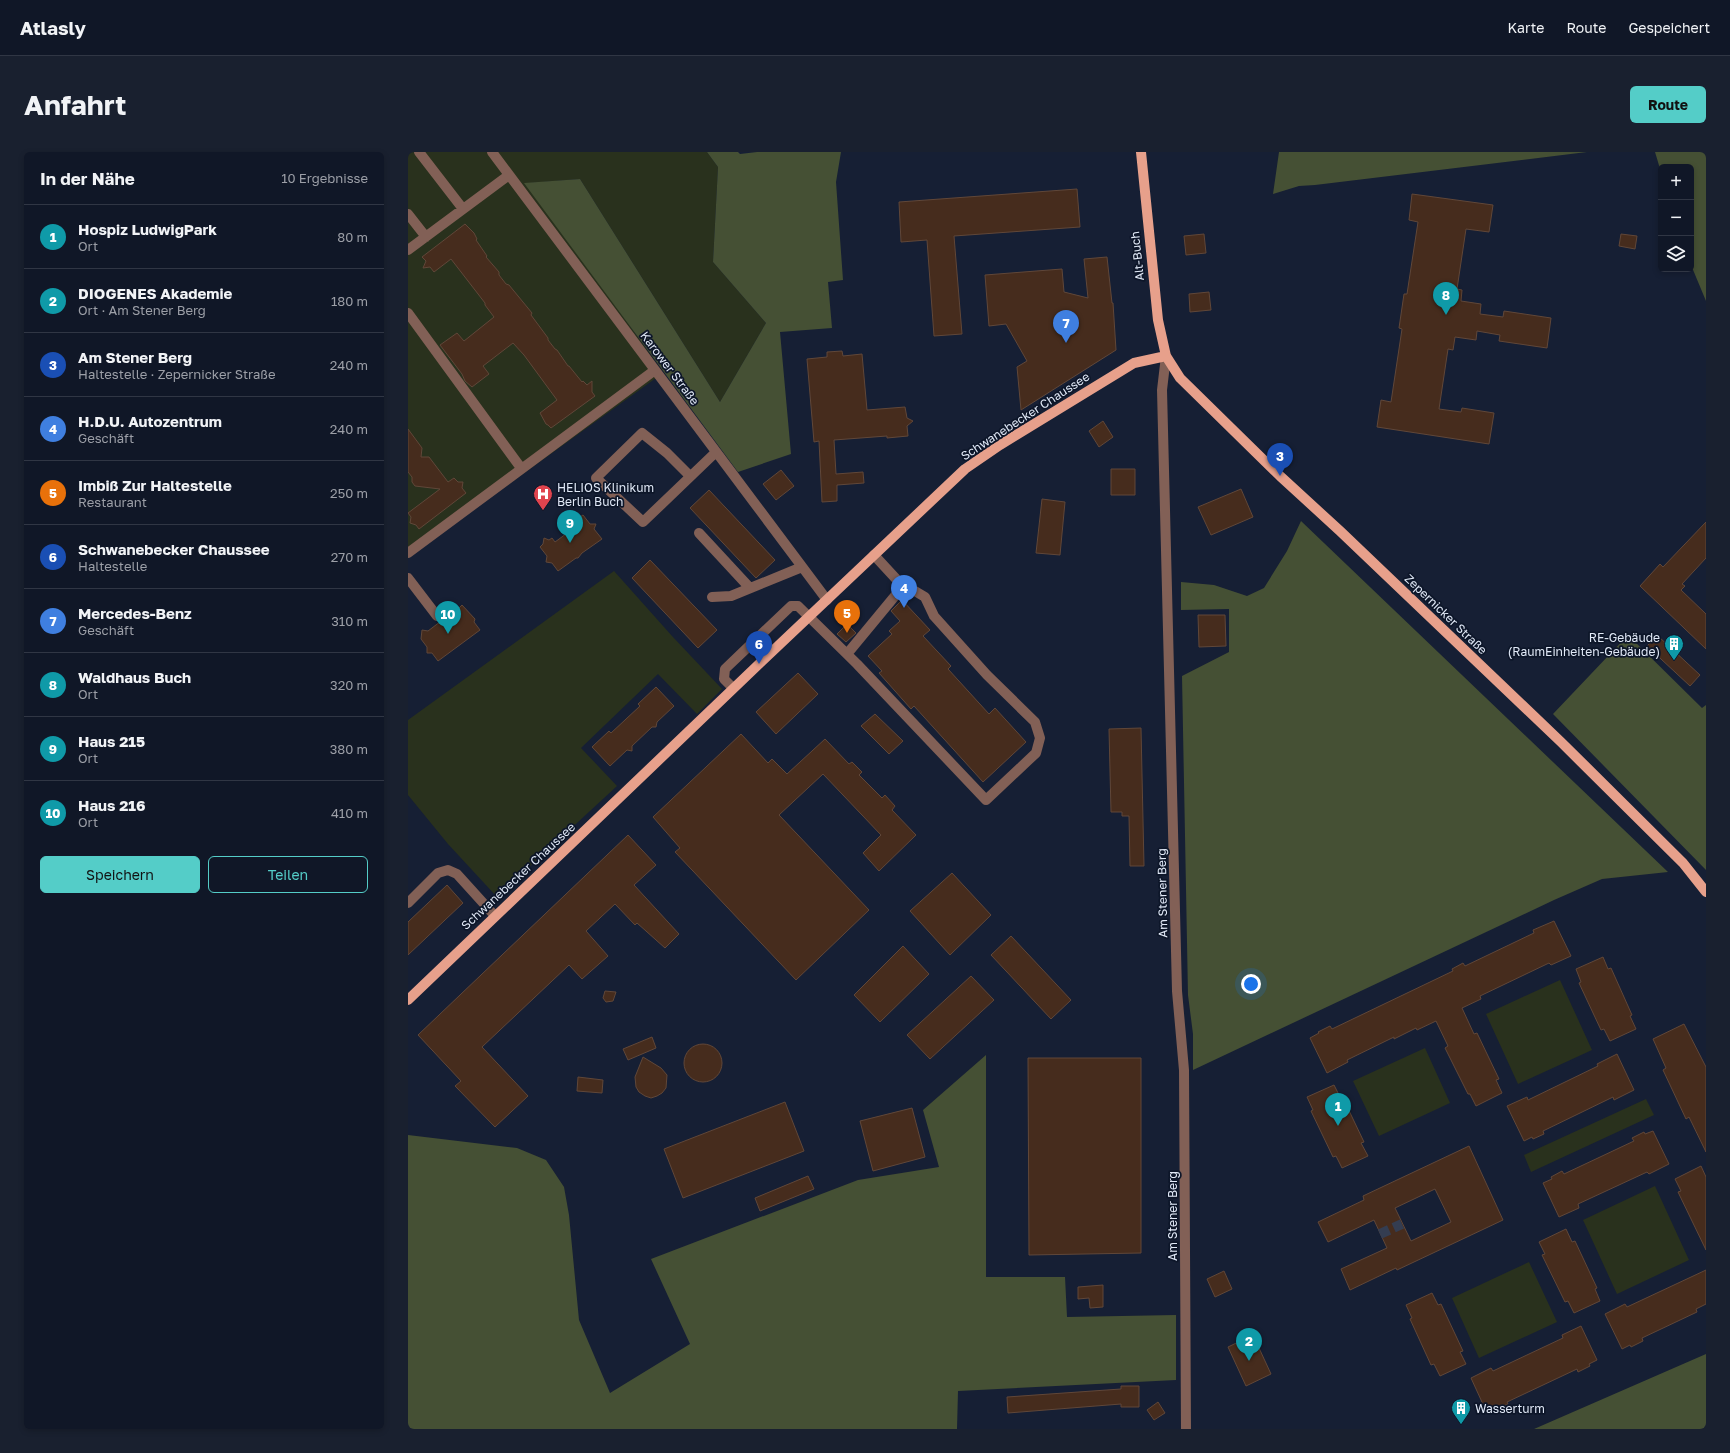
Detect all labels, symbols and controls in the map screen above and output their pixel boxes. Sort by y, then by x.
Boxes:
text: Atlasly [20,16,86,39]
text: Karte [1508,19,1544,36]
text: Route [1566,19,1606,36]
text: Gespeichert [1628,19,1710,36]
button: Route [1630,86,1706,123]
text: Anfahrt [24,88,126,121]
map controls [1658,164,1694,272]
button: + [1658,164,1694,200]
text: In der Nähe [40,168,135,189]
text: 10 Ergebnisse [281,170,368,186]
button: − [1658,200,1694,236]
text: Hospiz LudwigPark [78,220,217,238]
text: 1 [50,229,56,245]
text: 80 m [337,229,368,245]
street label: Alt-Buch [1127,230,1147,282]
button: layers [1658,236,1694,272]
text: Ort [78,238,98,254]
pin: 8 [1433,282,1459,315]
text: DIOGENES Akademie [78,284,232,302]
text: 2 [49,293,57,309]
text: 180 m [331,293,368,309]
text: Ort · Am Stener Berg [78,302,206,318]
pin: 7 [1053,310,1079,343]
street label: Karower Straße [637,328,703,408]
text: Am Stener Berg [78,348,192,366]
text: 3 [49,357,57,373]
text: 240 m [330,357,368,373]
text: Haltestelle · Zepernicker Straße [78,366,275,382]
street label: Schwanebecker Chaussee [958,369,1092,463]
text: H.D.U. Autozentrum [78,412,222,430]
text: 4 [49,421,57,437]
text: 240 m [330,421,368,437]
text: Geschäft [78,430,134,446]
pin: 3 [1267,443,1293,476]
text: Imbiß Zur Haltestelle [78,476,232,494]
place label: HELIOS Klinikum Berlin Buch [557,480,654,509]
hospital icon: HELIOS Klinikum Berlin Buch [532,483,554,511]
text: 5 [49,485,57,501]
text: 250 m [330,485,368,501]
text: Restaurant [78,494,147,510]
pin: 9 [557,510,583,543]
text: Schwanebecker Chaussee [78,540,270,558]
text: 6 [49,549,57,565]
text: 270 m [331,549,368,565]
text: Haltestelle [78,558,147,574]
street label: Zepernicker Straße [1402,571,1490,657]
pin: 4 [891,575,917,608]
pin: 5 [834,600,860,633]
pin: 10 [435,601,461,634]
text: Mercedes-Benz [78,604,192,622]
text: 7 [49,613,57,629]
text: 310 m [331,613,368,629]
text: Geschäft [78,622,134,638]
place label: RE-Gebäude (RaumEinheiten-Gebäude) [1508,630,1660,659]
pin: 6 [746,631,772,664]
building icon: RE-Gebäude (RaumEinheiten-Gebäude) [1663,633,1685,661]
text: Waldhaus Buch [78,668,191,686]
text: 8 [49,677,57,693]
text: 320 m [330,677,368,693]
text: Ort [78,686,98,702]
text: Haus 215 [78,732,145,750]
text: 9 [49,741,57,757]
text: 380 m [330,741,368,757]
text: Ort [78,750,98,766]
text: Haus 216 [78,796,146,814]
text: 10 [45,805,61,821]
text: 410 m [331,805,368,821]
text: Ort [78,814,98,830]
street label: Schwanebecker Chaussee [458,819,578,933]
street label: Am Stener Berg [1154,848,1170,938]
button: Speichern [40,856,200,893]
button: Teilen [208,856,368,893]
your location [1241,974,1261,994]
pin: 1 [1325,1093,1351,1126]
street label: Am Stener Berg [1165,1171,1180,1261]
pin: 2 [1236,1328,1262,1361]
building icon: Wasserturm [1450,1397,1472,1425]
place label: Wasserturm [1475,1401,1545,1416]

